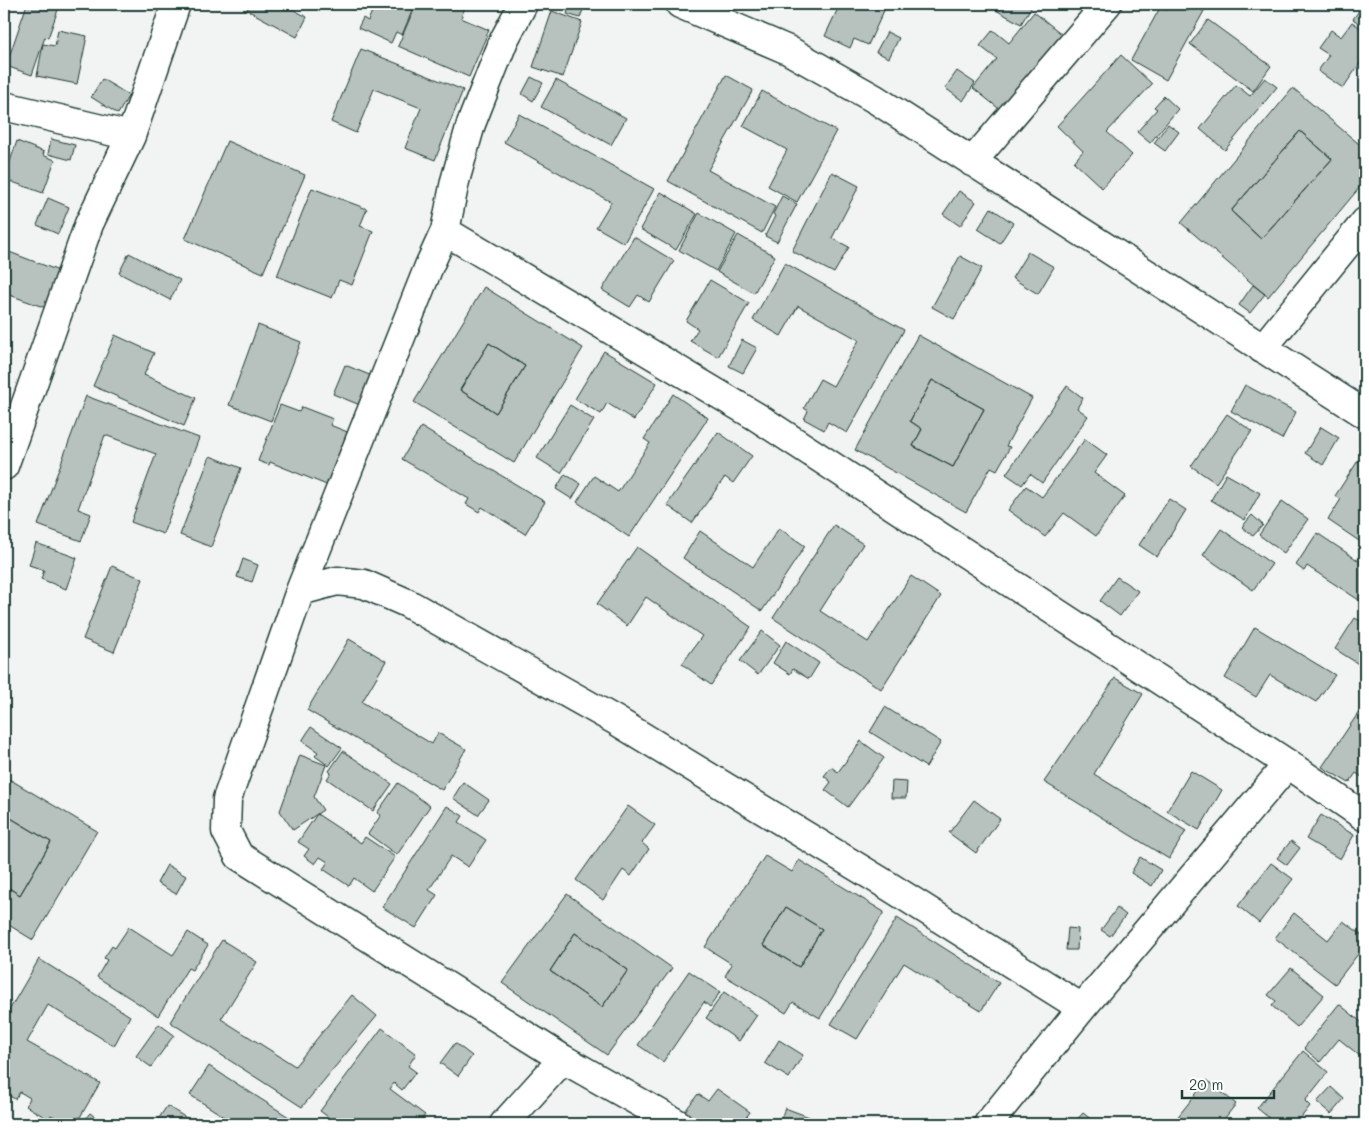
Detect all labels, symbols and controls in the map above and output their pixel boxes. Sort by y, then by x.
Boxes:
scale bar [1182,1068,1274,1100]
text: 20 m [1189,1074,1223,1094]

